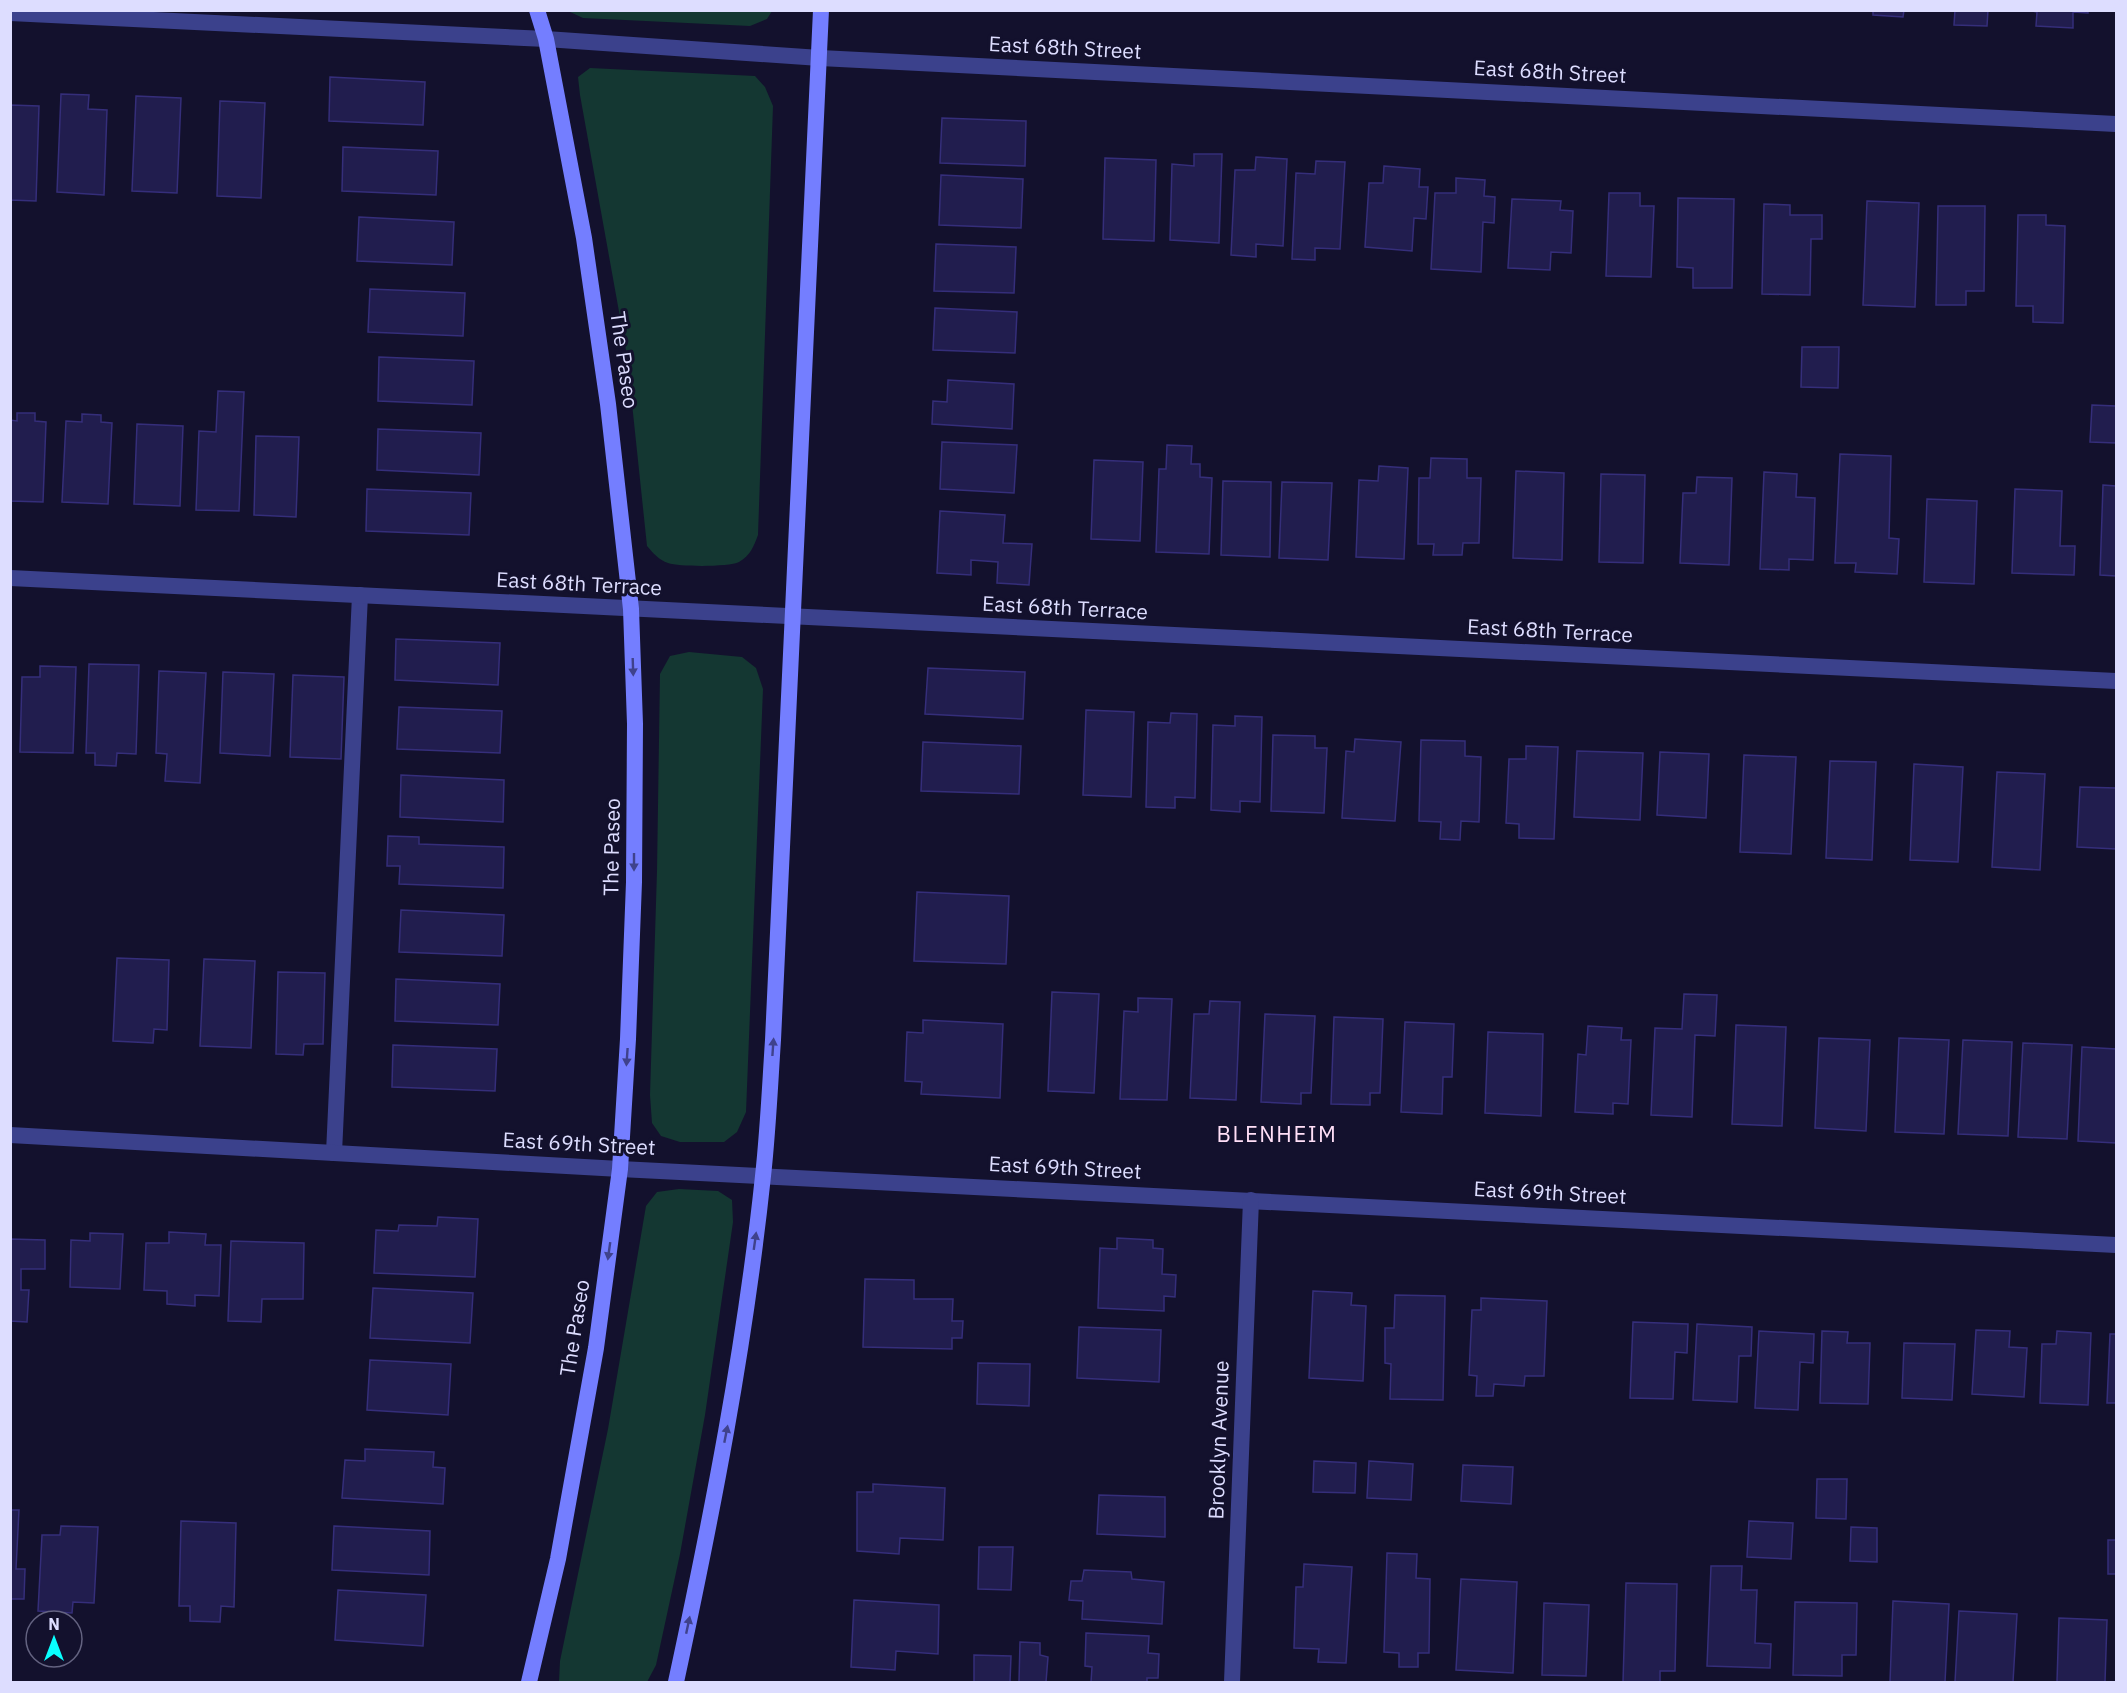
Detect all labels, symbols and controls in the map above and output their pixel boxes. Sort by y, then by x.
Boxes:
street label: East 68th Street [988,29,1142,65]
street label: East 68th Street [1473,53,1627,89]
street label: The Paseo [604,310,646,410]
street label: East 68th Terrace [495,565,663,601]
street label: East 68th Terrace [981,589,1149,625]
street label: East 68th Terrace [1466,612,1634,648]
one-way arrow [629,658,638,677]
street label: The Paseo [596,798,626,896]
one-way arrow [629,853,639,872]
one-way arrow [768,1037,777,1056]
one-way arrow [623,1048,632,1067]
district label: BLENHEIM [1217,1119,1337,1148]
street label: East 69th Street [502,1125,656,1161]
street label: East 69th Street [988,1149,1142,1185]
street label: East 69th Street [1473,1174,1627,1210]
one-way arrow [750,1231,759,1250]
one-way arrow [605,1242,614,1261]
street label: The Paseo [553,1277,595,1378]
street label: Brooklyn Avenue [1201,1360,1235,1520]
one-way arrow [722,1424,731,1443]
north arrow [24,1609,84,1669]
text: N [48,1614,60,1634]
one-way arrow [684,1616,694,1635]

